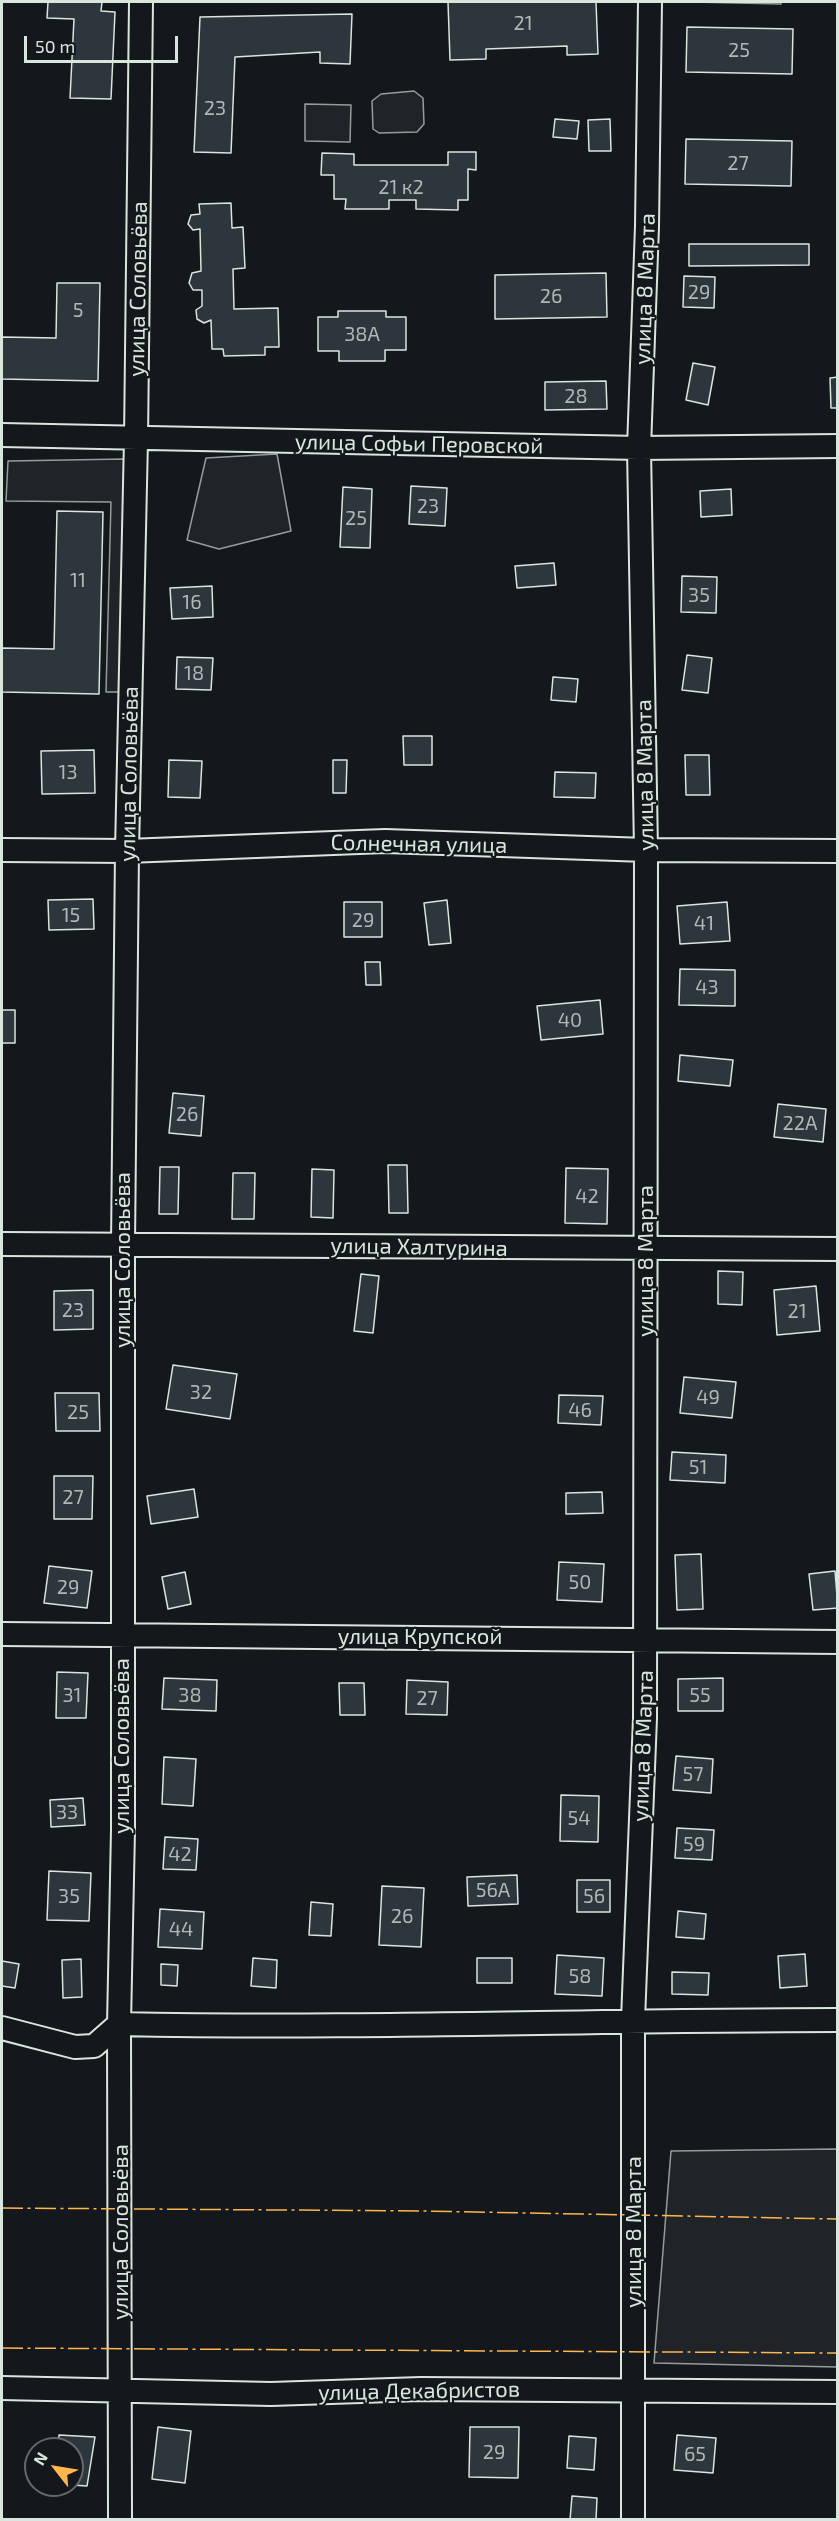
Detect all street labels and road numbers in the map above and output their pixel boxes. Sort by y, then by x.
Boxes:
street label: улица Соловьёва [123,201,153,377]
street label: улица 8 Марта [629,213,661,365]
street label: улица Софьи Перовской [295,429,543,459]
street label: улица Соловьёва [114,686,144,862]
street label: улица 8 Марта [630,699,660,851]
street label: Солнечная улица [330,829,508,859]
street label: улица Соловьёва [110,1172,136,1348]
street label: улица 8 Марта [633,1185,659,1337]
street label: улица Халтурина [330,1232,508,1262]
street label: улица Крупской [338,1624,502,1650]
street label: улица Соловьёва [109,1658,135,1834]
street label: улица 8 Марта [627,1670,659,1822]
street label: улица Соловьёва [108,2144,134,2320]
street label: улица 8 Марта [621,2156,647,2308]
street label: улица Декабристов [318,2376,520,2406]

